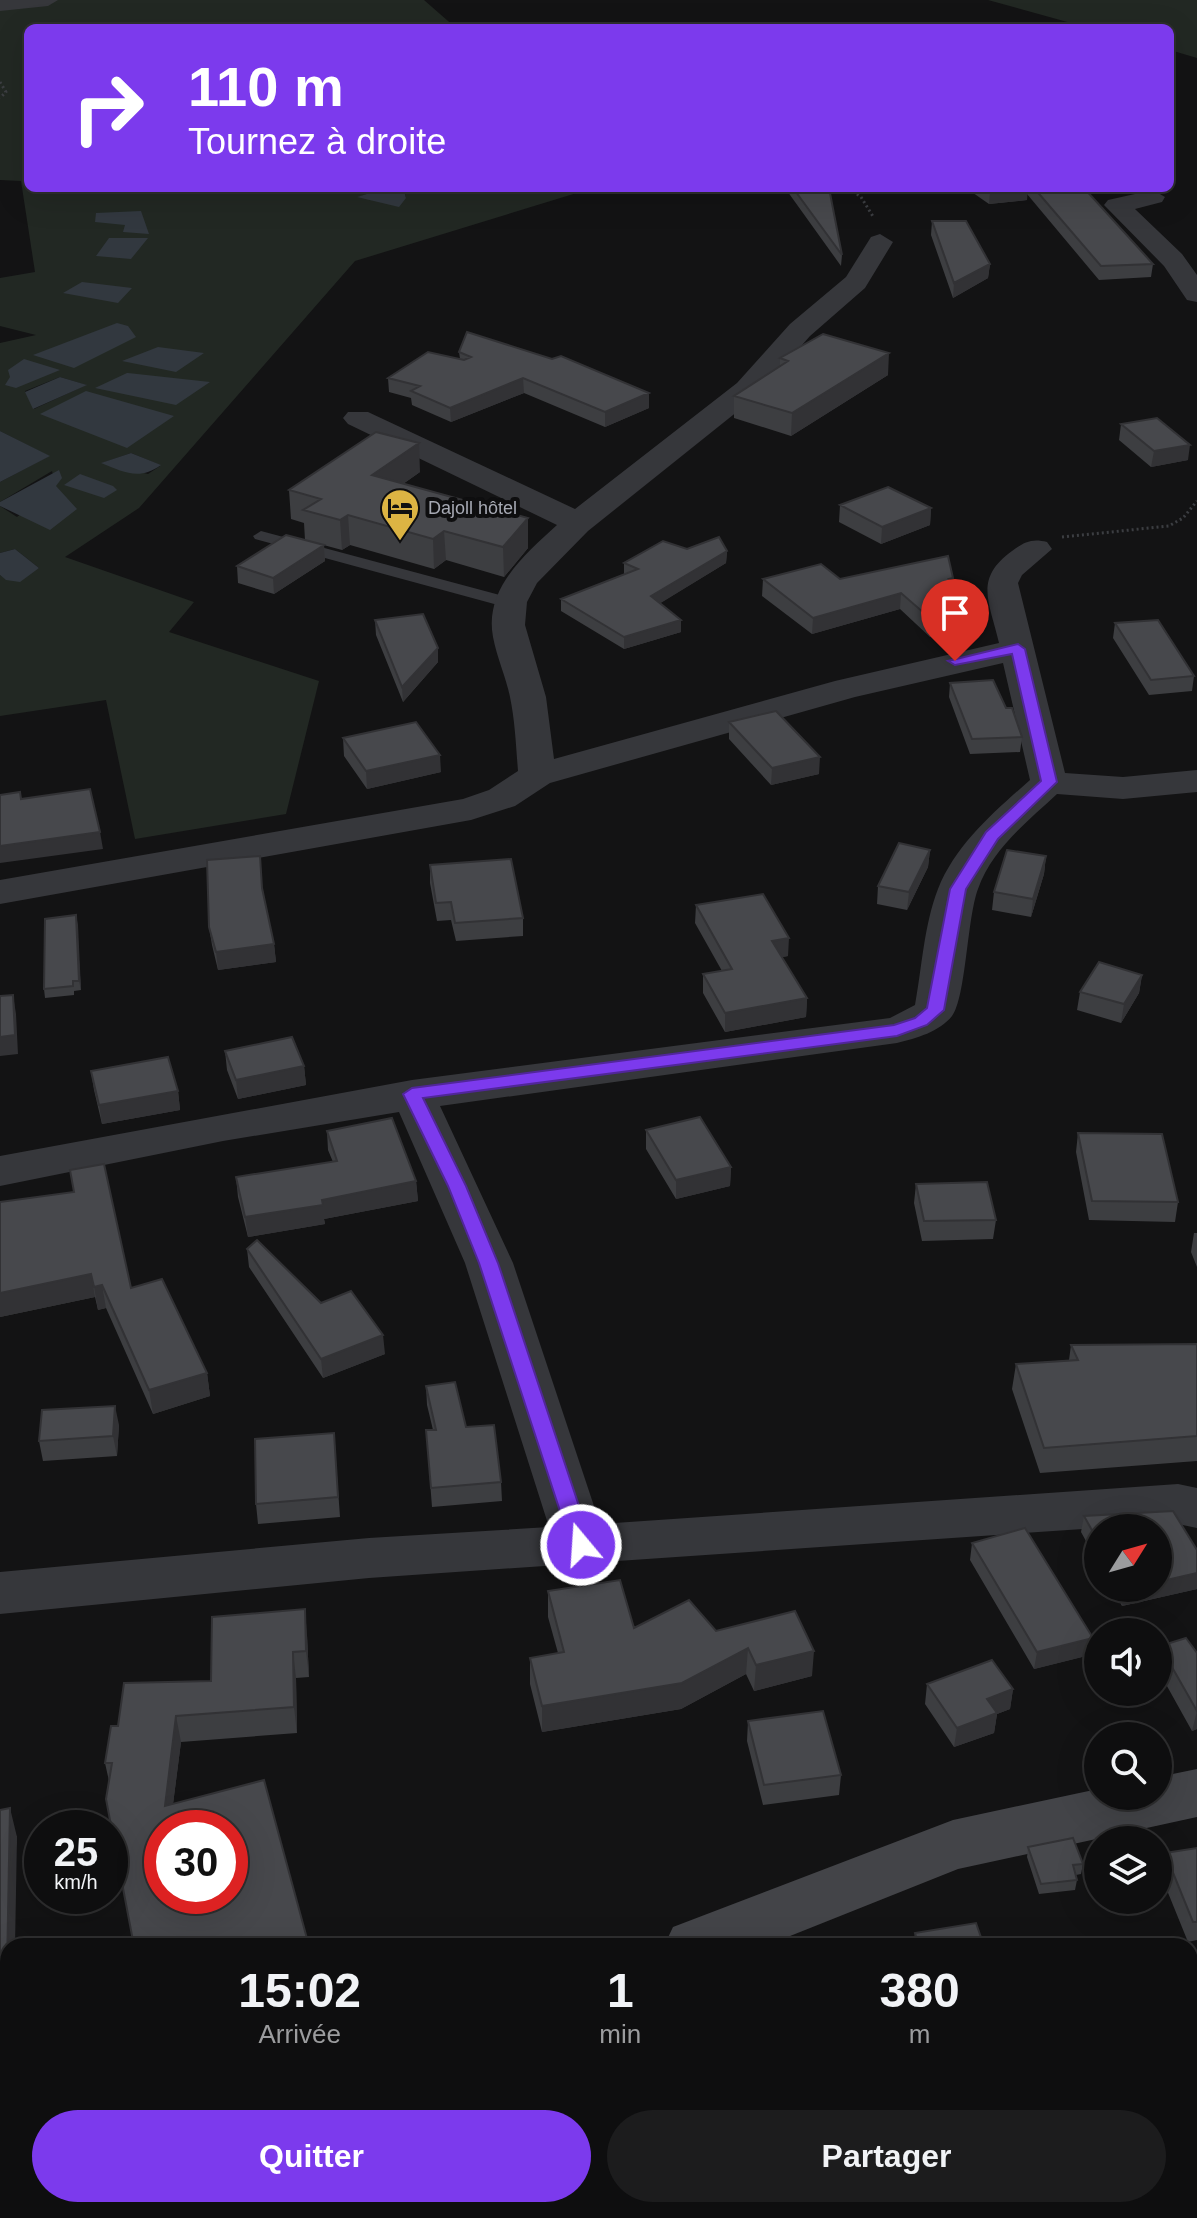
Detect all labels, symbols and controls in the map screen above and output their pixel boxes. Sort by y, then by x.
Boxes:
text: 110 m [188,55,344,118]
icon: right [56,56,160,160]
text: Tournez à droite [188,121,446,162]
hotel icon: Dajoll hôtel [379,487,421,542]
place label: Dajoll hôtel [428,498,517,518]
pin [921,579,989,661]
icon: arrive [933,591,977,635]
position arrow [539,1503,623,1587]
north arrow [1084,1514,1172,1602]
map controls [1084,1514,1172,1914]
button: sound [1084,1618,1172,1706]
button: search [1084,1722,1172,1810]
speed limit sign: 30 [144,1810,248,1914]
button: layers [1084,1826,1172,1914]
text: 25 [54,1830,98,1874]
text: km/h [54,1871,98,1893]
text: 15:02 [238,1964,361,2017]
text: 1 [607,1964,634,2017]
text: 380 [880,1964,960,2017]
text: Arrivée [259,2019,341,2049]
text: min [599,2019,641,2049]
text: m [909,2019,930,2049]
button: Quitter [32,2110,591,2202]
button: Partager [607,2110,1166,2202]

